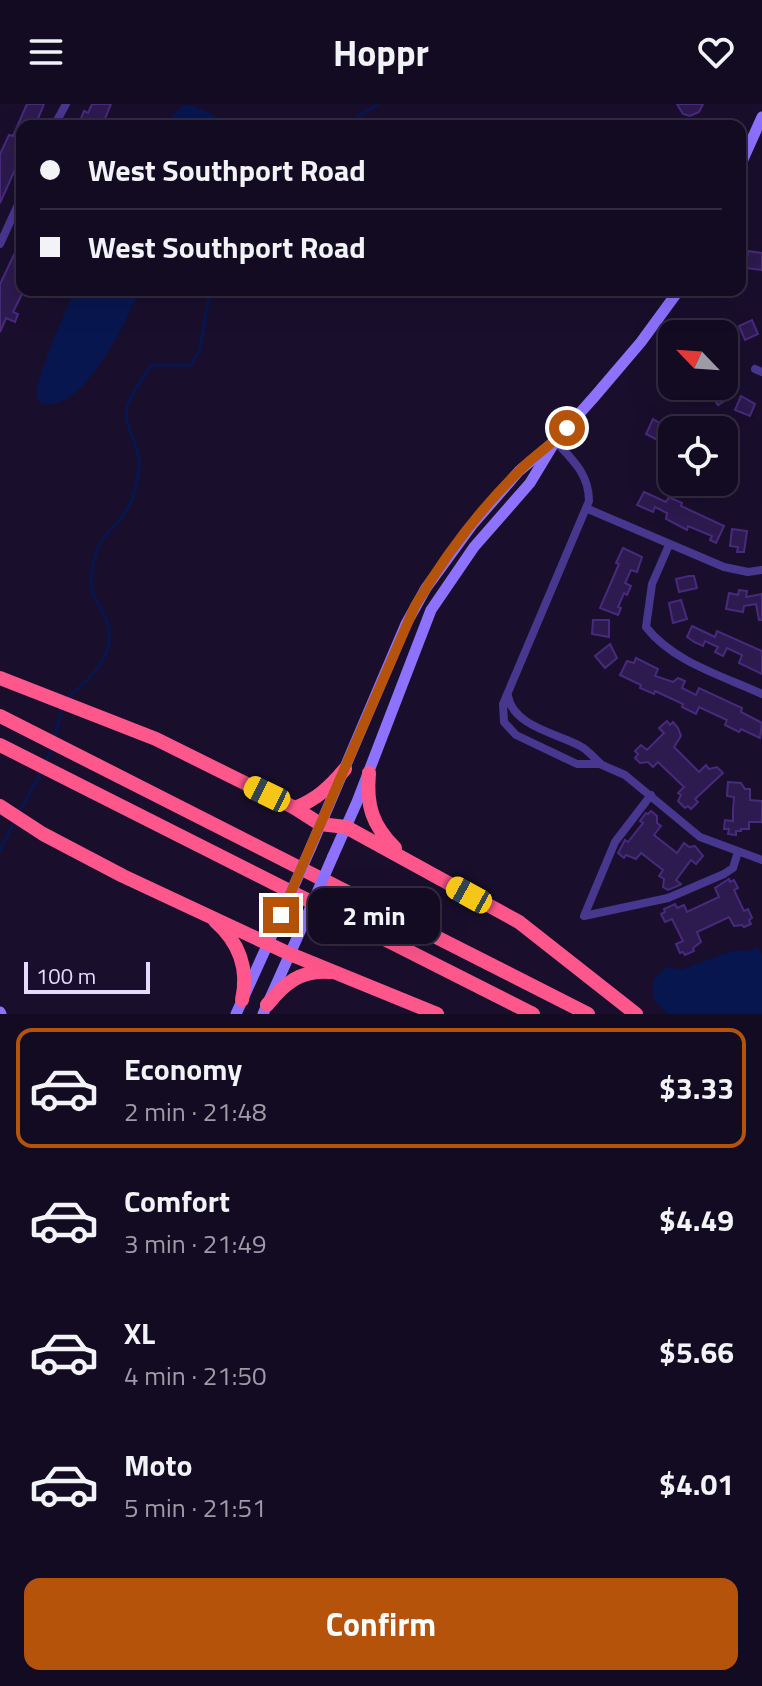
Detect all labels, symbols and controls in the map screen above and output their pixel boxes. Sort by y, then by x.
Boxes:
text: Hoppr [333,25,429,80]
icon: menu [24,30,68,74]
icon: heart [694,30,738,74]
text: West Southport Road [88,147,366,193]
text: West Southport Road [88,224,366,270]
north arrow [658,320,738,400]
map controls [658,320,738,496]
route start [549,410,585,446]
button: locate [658,416,738,496]
car [240,773,294,815]
car [442,873,496,917]
callout: 2 min [309,887,441,943]
text: 2 min [342,896,406,935]
route end [263,897,299,933]
scale bar [24,958,150,994]
text: 100 m [36,959,96,993]
text: Economy [124,1046,242,1092]
icon: car [28,1052,100,1124]
text: $3.33 [659,1065,734,1111]
text: 2 min · 21:48 [124,1092,267,1131]
text: Comfort [124,1178,230,1224]
icon: car [28,1184,100,1256]
text: $4.49 [659,1197,734,1243]
text: 3 min · 21:49 [124,1224,267,1263]
text: XL [124,1310,155,1356]
icon: car [28,1316,100,1388]
text: $5.66 [659,1329,734,1375]
text: 4 min · 21:50 [124,1356,267,1395]
text: Moto [124,1442,192,1488]
icon: car [28,1448,100,1520]
text: $4.01 [659,1461,734,1507]
text: 5 min · 21:51 [124,1488,267,1527]
button: Confirm [24,1578,738,1670]

